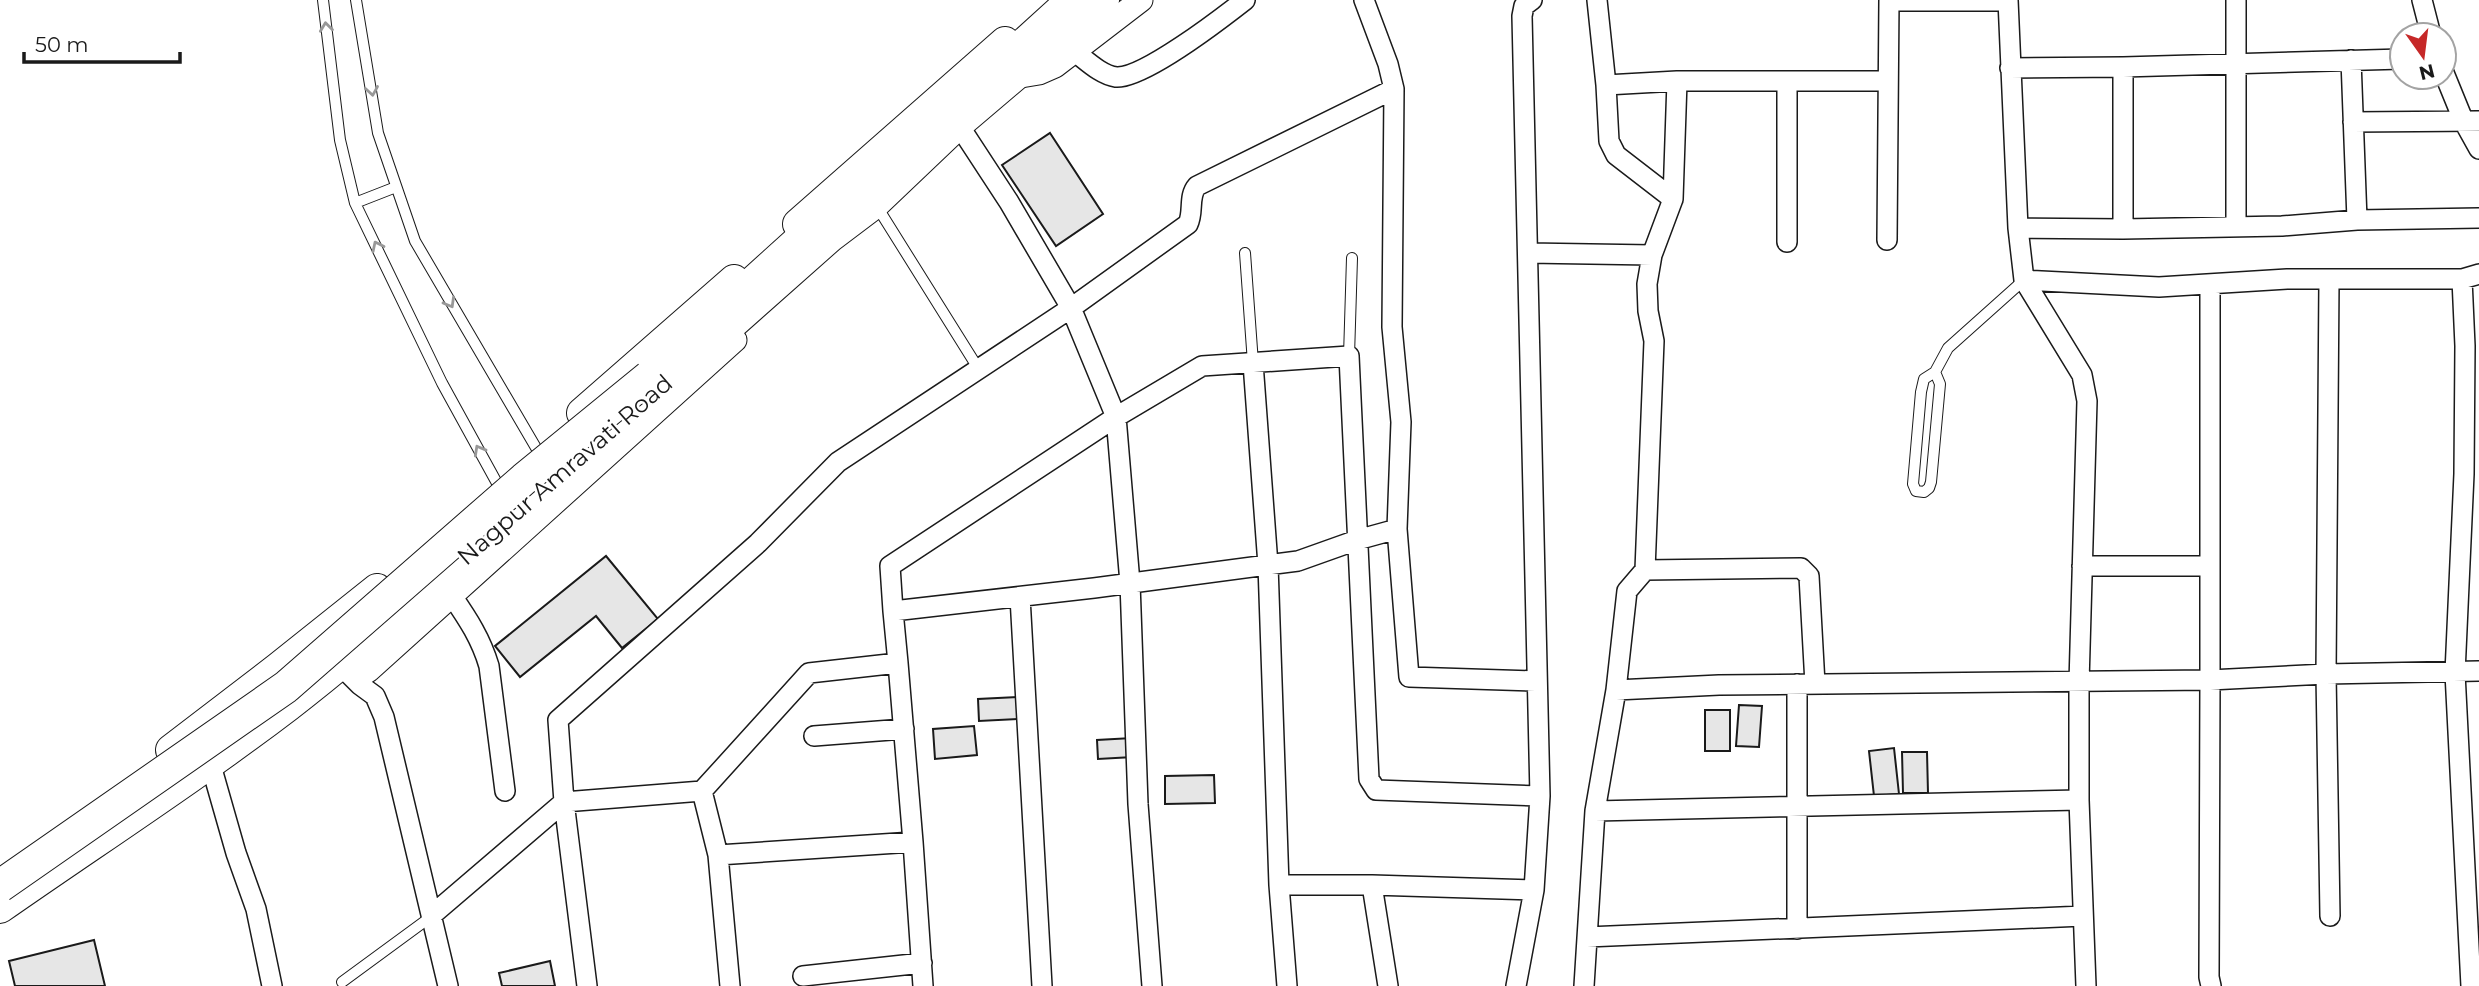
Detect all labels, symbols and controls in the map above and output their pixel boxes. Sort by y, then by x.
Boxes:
scale bar [24,21,180,65]
one-way arrow [318,21,333,32]
north arrow [2388,21,2458,91]
text: 50 m [35,32,89,57]
text: N [2417,59,2437,85]
one-way arrow [364,86,379,97]
one-way arrow [371,241,385,253]
one-way arrow [442,296,455,309]
street label: Nagpur Amravati Road [451,368,678,571]
one-way arrow [474,444,487,457]

